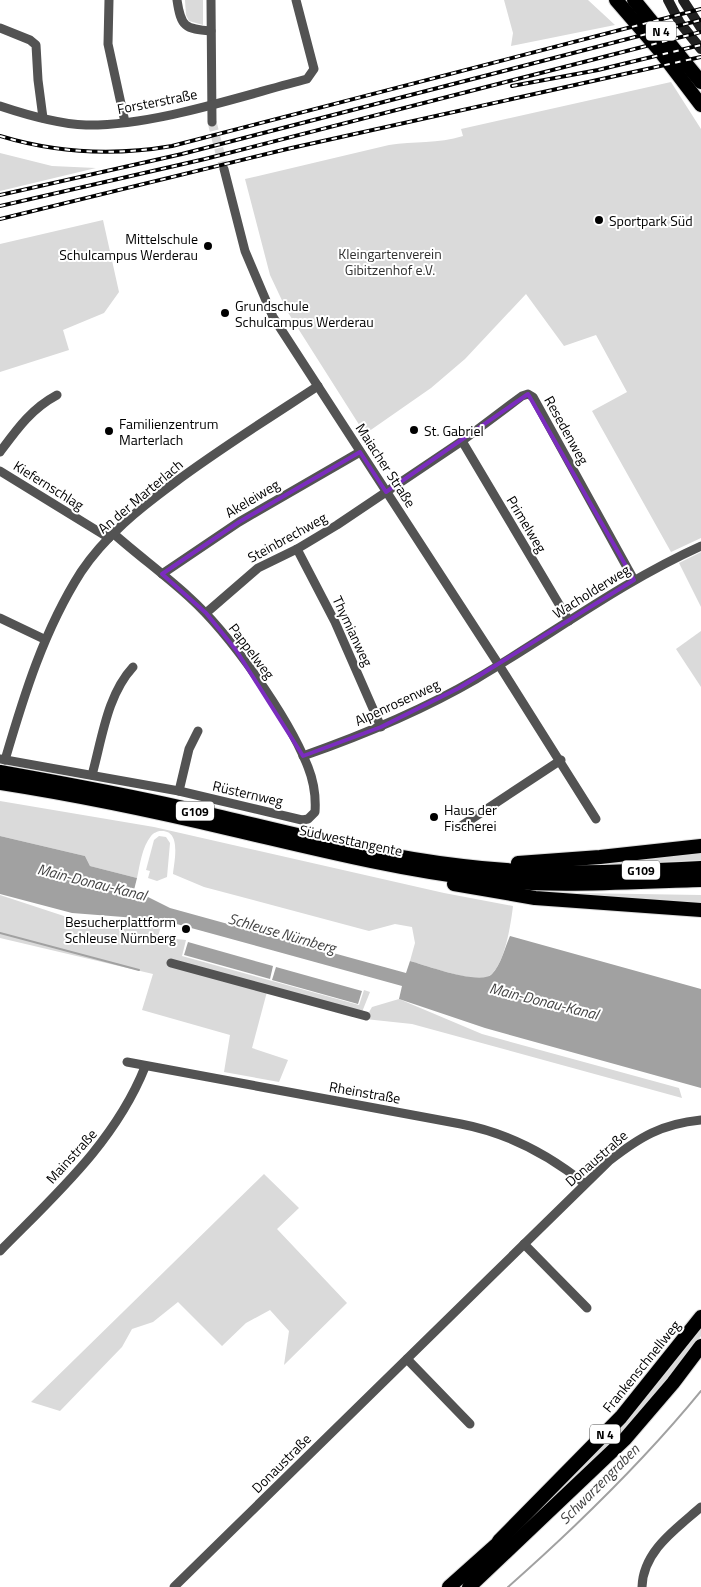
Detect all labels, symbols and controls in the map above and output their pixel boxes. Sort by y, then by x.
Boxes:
road number: N 4 [646,22,676,40]
street label: Forsterstraße [115,83,199,119]
place label: Sportpark Süd [609,210,693,231]
marker: Sportpark Süd [593,214,605,226]
place label: Mittelschule Schulcampus Werderau [59,228,198,265]
marker: Mittelschule Schulcampus Werderau [202,240,214,252]
park label: Kleingartenverein Gibitzenhof e.V. [338,243,442,280]
place label: Grundschule Schulcampus Werderau [235,295,374,332]
marker: Grundschule Schulcampus Werderau [219,307,231,319]
street label: Resedenweg [539,392,595,468]
place label: Familienzentrum Marterlach [119,413,218,450]
street label: Maiacher Straße [351,419,421,511]
place label: St. Gabriel [424,420,484,441]
marker: St. Gabriel [408,424,420,436]
marker: Familienzentrum Marterlach [103,425,115,437]
street label: An der Marterlach [93,454,187,538]
street label: Kiefernschlag [10,455,88,515]
street label: Akeleiweg [221,474,283,522]
street label: Primelweg [502,492,552,556]
street label: Steinbrechweg [244,507,330,567]
street label: Wacholderweg [548,559,634,623]
street label: Thymianweg [327,592,379,670]
street label: Pappelweg [224,619,280,683]
street label: Alpenrosenweg [351,673,443,731]
street label: Rüsternweg [211,775,285,811]
place label: Haus der Fischerei [444,799,497,836]
road number: G109 [176,801,214,820]
marker: Haus der Fischerei [428,811,440,823]
street label: Südwesttangente [298,819,404,861]
water label: Main-Donau-Kanal [35,857,151,907]
road number: G109 [622,860,660,880]
water label: Schleuse Nürnberg [226,907,340,960]
place label: Besucherplattform Schleuse Nürnberg [65,911,176,948]
marker: Besucherplattform Schleuse Nürnberg [180,923,192,935]
water label: Main-Donau-Kanal [487,976,603,1026]
street label: Rheinstraße [328,1075,402,1109]
street label: Mainstraße [41,1124,101,1188]
street label: Donaustraße [560,1125,632,1191]
street label: Frankenschnellweg [597,1315,685,1417]
road number: N 4 [590,1425,620,1444]
street label: Donaustraße [246,1428,316,1498]
water label: Schwarzengraben [554,1438,645,1529]

